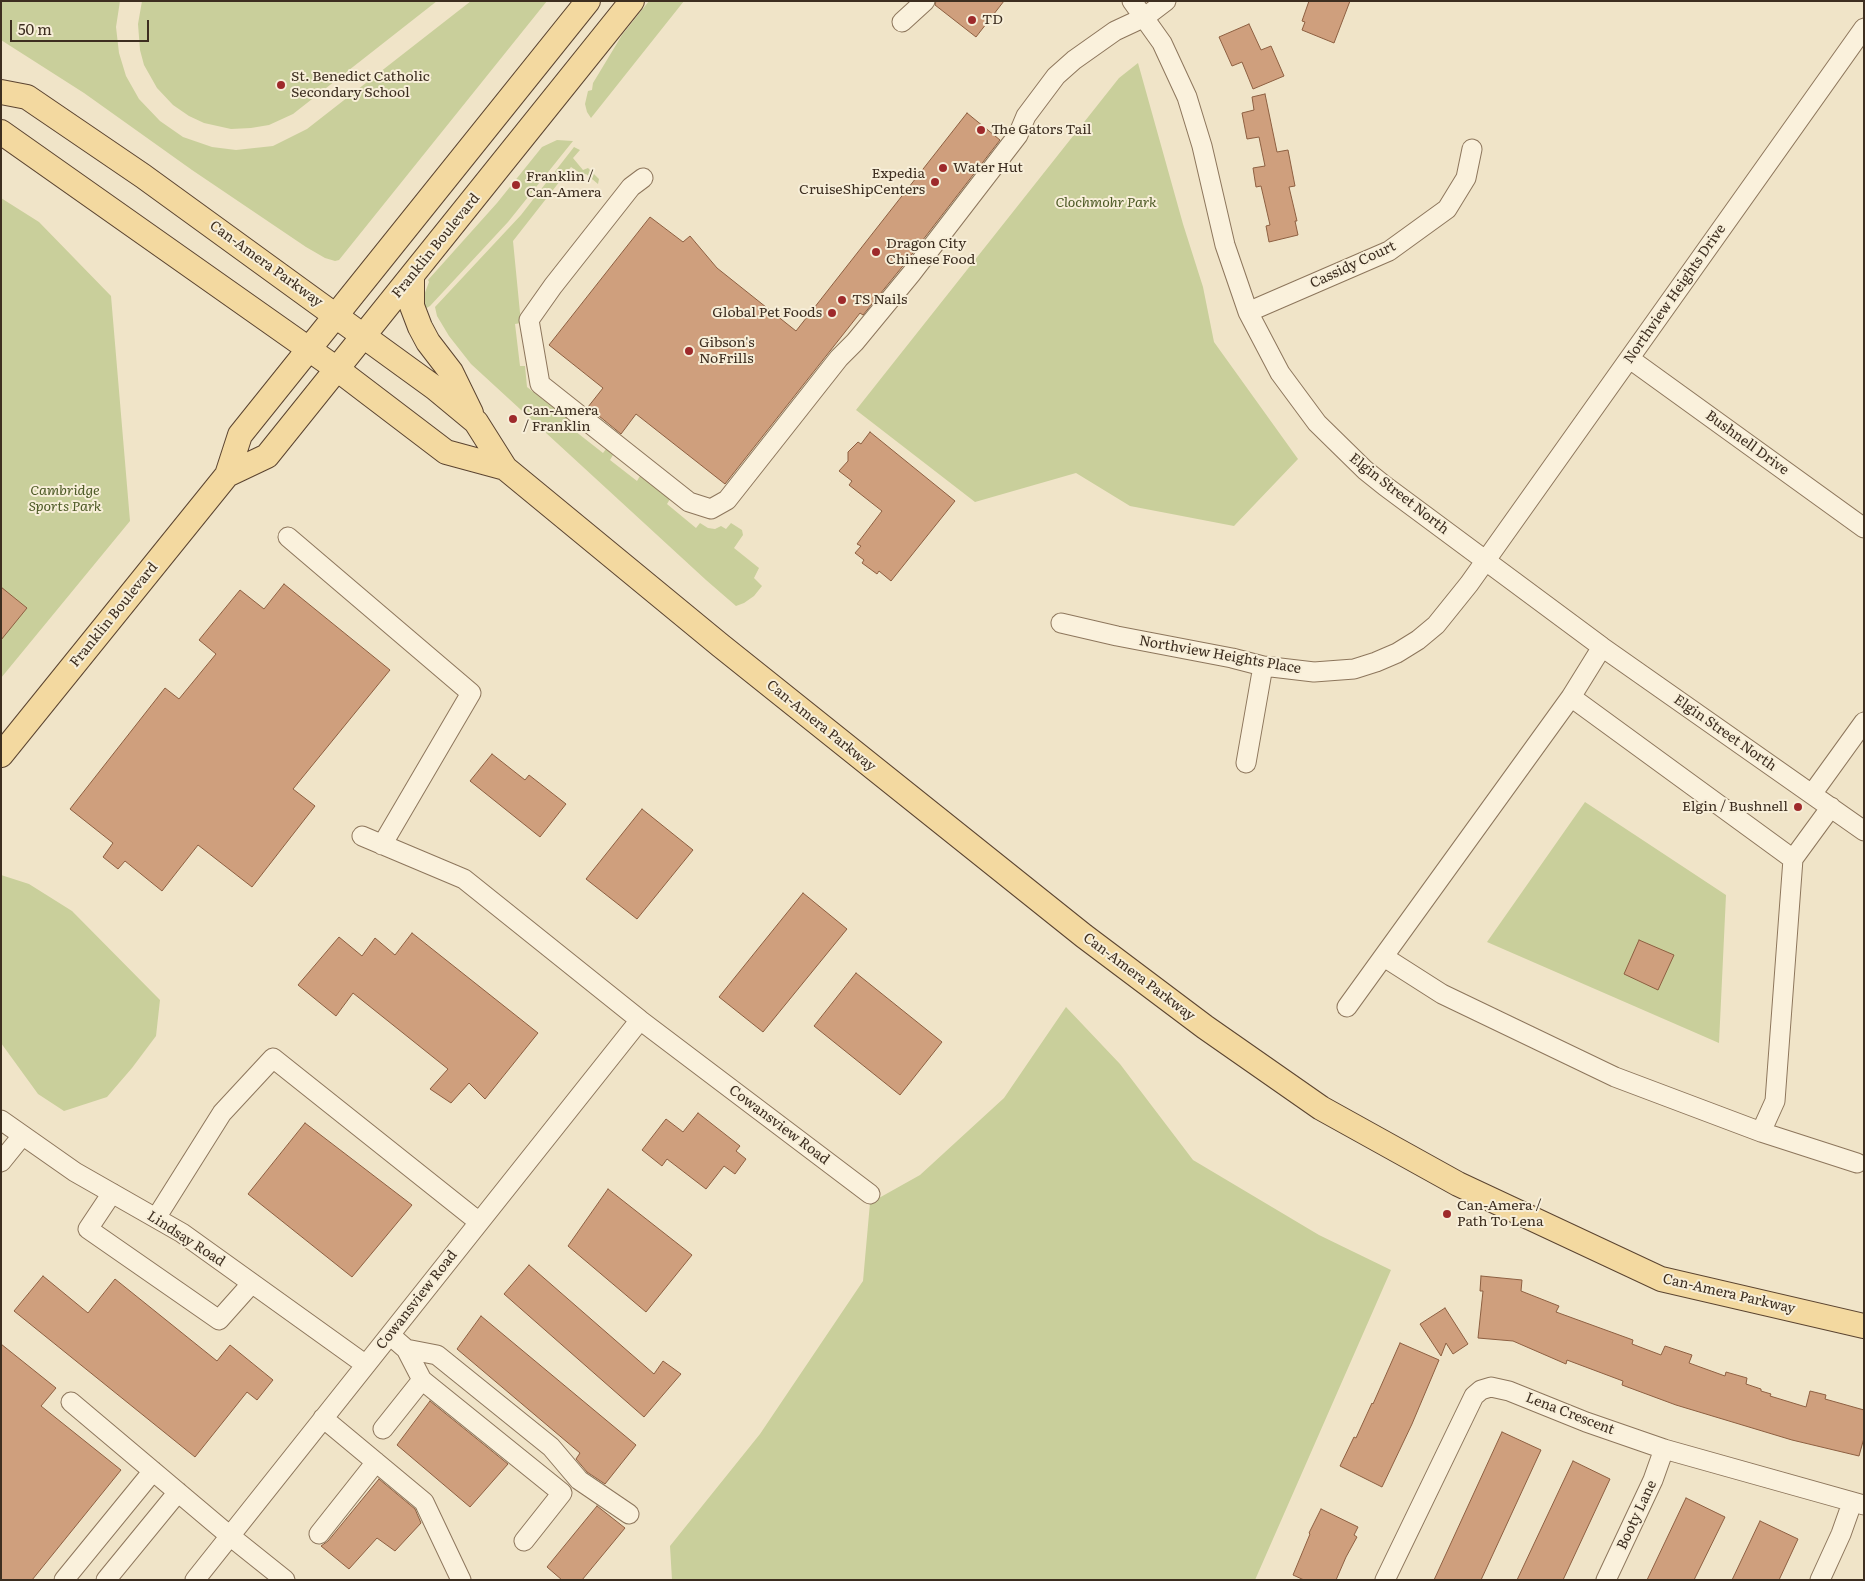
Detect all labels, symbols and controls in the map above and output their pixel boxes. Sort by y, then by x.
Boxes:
scale bar [12,10,151,42]
place label: TD [982,12,1003,28]
marker: TD [966,14,978,26]
text: 50 m [18,17,52,40]
place label: St. Benedict Catholic Secondary School [291,69,430,102]
marker: St. Benedict Catholic Secondary School [275,79,287,91]
place label: The Gators Tail [991,122,1092,138]
marker: The Gators Tail [975,124,987,136]
place label: Water Hut [953,160,1023,176]
marker: Water Hut [937,162,949,174]
place label: Expedia CruiseShipCenters [799,166,925,198]
place label: Franklin / Can-Amera [526,169,602,202]
marker: Expedia CruiseShipCenters [929,176,941,188]
marker: Franklin / Can-Amera [510,179,522,191]
street label: Franklin Boulevard [389,190,483,302]
park label: Clochmohr Park [1055,195,1157,211]
street label: Can-Amera Parkway [206,217,326,311]
street label: Northview Heights Drive [1620,221,1730,367]
place label: Dragon City Chinese Food [886,236,975,268]
street label: Cassidy Court [1308,238,1398,292]
marker: Dragon City Chinese Food [870,246,882,258]
place label: TS Nails [852,292,907,308]
marker: TS Nails [836,294,848,306]
place label: Global Pet Foods [712,305,822,321]
marker: Global Pet Foods [826,307,838,319]
place label: Gibson's NoFrills [699,335,754,368]
marker: Gibson's NoFrills [683,345,695,357]
place label: Can-Amera / Franklin [523,403,599,436]
street label: Bushnell Drive [1702,407,1792,479]
marker: Can-Amera / Franklin [507,413,519,425]
street label: Elgin Street North [1346,450,1452,538]
park label: Cambridge Sports Park [28,483,102,516]
street label: Franklin Boulevard [67,559,161,671]
street label: Northview Heights Place [1138,632,1302,678]
street label: Can-Amera Parkway [763,677,879,775]
street label: Elgin Street North [1670,691,1780,775]
place label: Elgin / Bushnell [1682,799,1788,815]
marker: Elgin / Bushnell [1792,801,1804,813]
street label: Can-Amera Parkway [1080,929,1198,1025]
street label: Cowansview Road [725,1082,833,1168]
place label: Can-Amera / Path To Lena [1457,1198,1543,1230]
street label: Lindsay Road [144,1208,228,1270]
marker: Can-Amera / Path To Lena [1441,1208,1453,1220]
street label: Cowansview Road [373,1247,461,1353]
street label: Can-Amera Parkway [1661,1271,1797,1317]
street label: Lena Crescent [1523,1389,1617,1439]
street label: Booty Lane [1614,1478,1660,1552]

